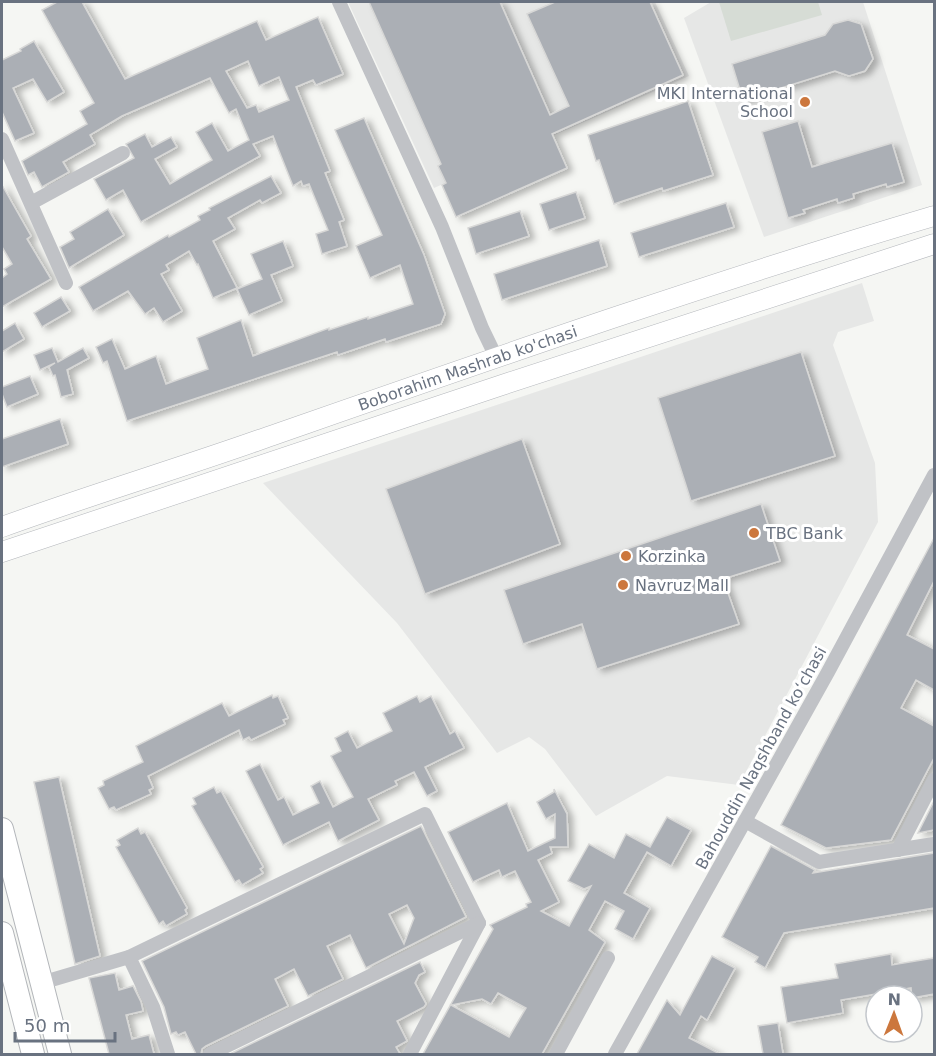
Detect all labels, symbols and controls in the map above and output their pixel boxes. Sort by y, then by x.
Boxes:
place label: MKI International School [657,84,793,121]
marker: MKI International School [798,95,812,109]
street label: Boborahim Mashrab ko'chasi [355,321,580,414]
place label: TBC Bank [765,524,844,543]
marker: TBC Bank [747,526,761,540]
place label: Korzinka [638,547,706,566]
marker: Korzinka [619,549,633,563]
place label: Navruz Mall [635,576,729,595]
marker: Navruz Mall [616,578,630,592]
street label: Bahouddin Naqshband koʻchasi [692,643,830,873]
north arrow [864,984,924,1044]
text: N [887,990,901,1009]
scale bar [15,1005,116,1043]
text: 50 m [24,1015,70,1036]

